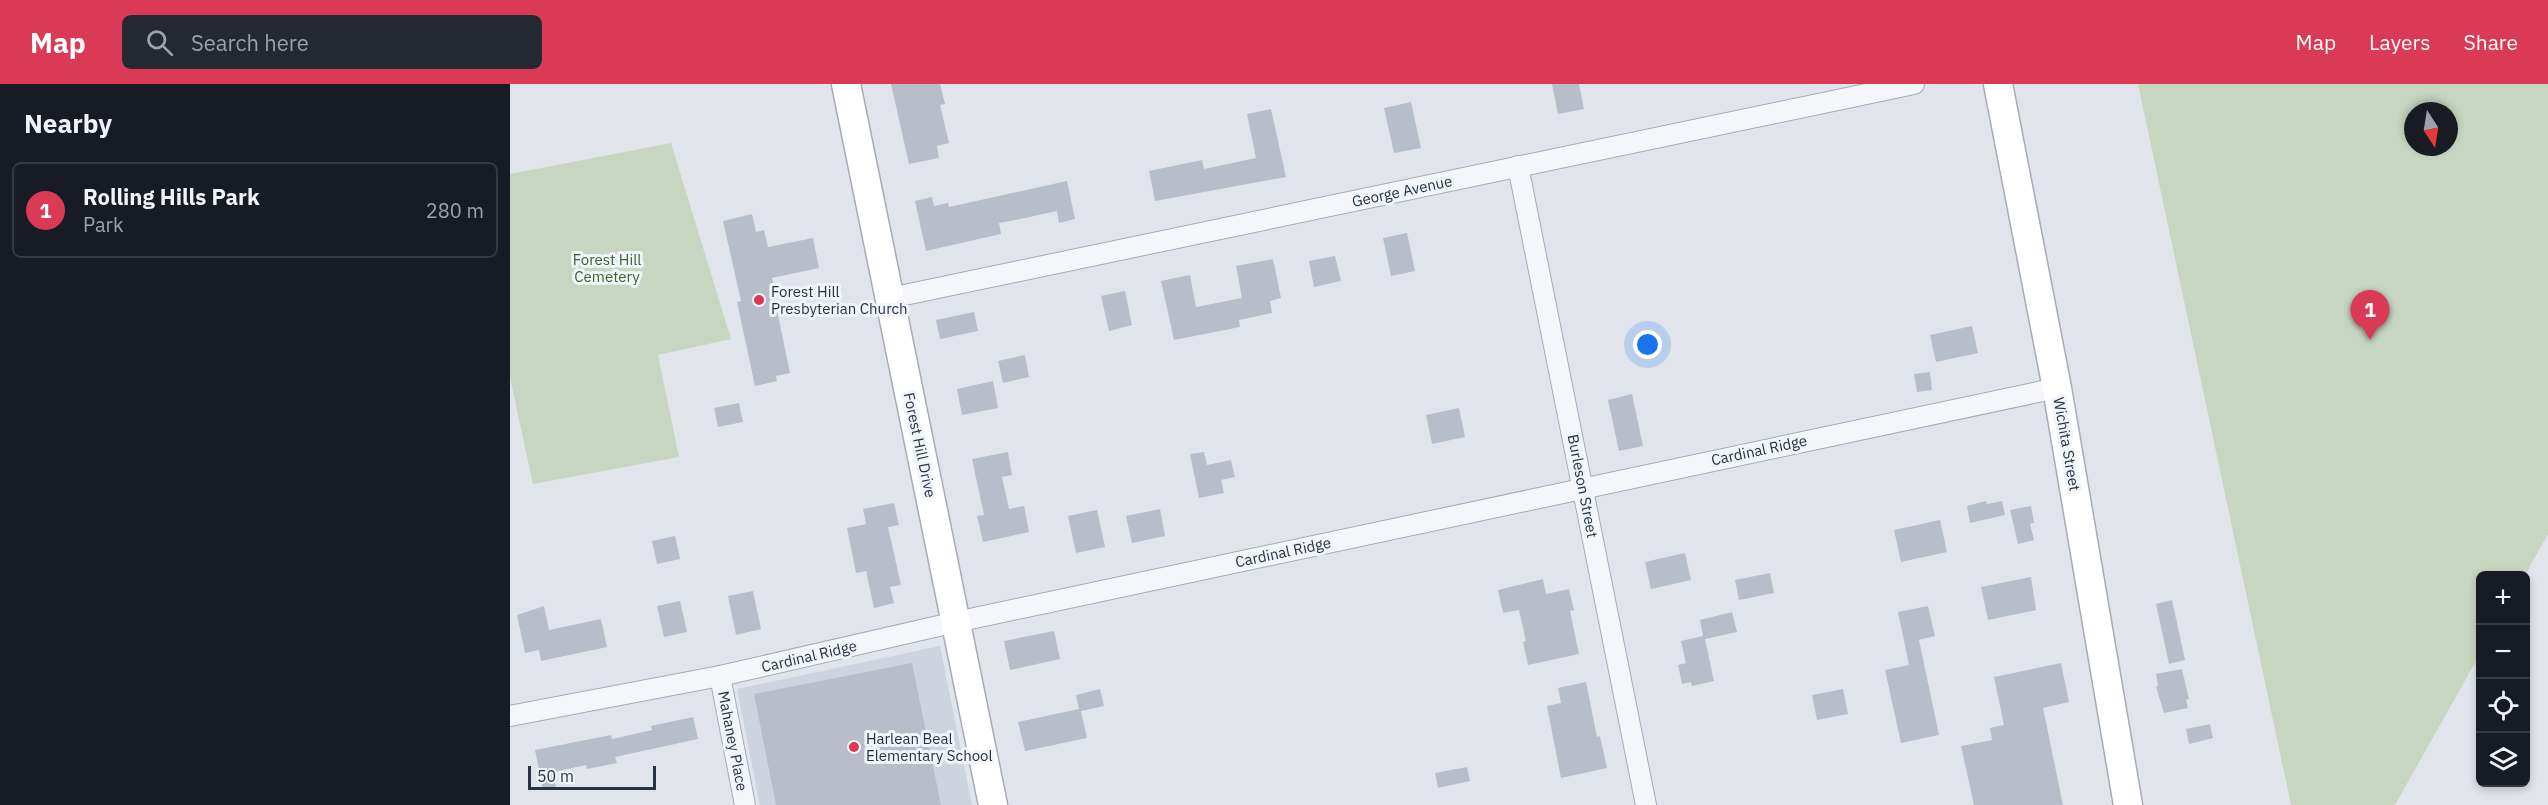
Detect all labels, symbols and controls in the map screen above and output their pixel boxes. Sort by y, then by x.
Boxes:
search box [122,15,542,69]
text: Map [30,24,86,61]
icon: search [143,26,176,59]
text: Search here [191,28,309,57]
text: Map [2296,28,2336,56]
text: Layers [2369,28,2431,56]
text: Share [2464,28,2518,56]
north arrow [2404,102,2458,156]
text: Nearby [24,106,112,140]
street label: George Avenue [1350,171,1454,211]
text: Rolling Hills Park [83,182,260,211]
text: 1 [40,197,52,224]
text: 280 m [426,197,484,224]
text: Park [83,211,123,238]
park label: Forest Hill Cemetery [573,250,641,286]
place label: Forest Hill Presbyterian Church [771,282,908,318]
pin: 1 [2350,290,2390,340]
marker: Forest Hill Presbyterian Church [752,293,766,307]
your location [1633,330,1662,359]
street label: Forest Hill Drive [900,391,940,499]
street label: Wichita Street [2049,396,2085,492]
street label: Cardinal Ridge [1709,431,1809,469]
street label: Burleson Street [1564,433,1602,539]
street label: Cardinal Ridge [1233,533,1333,571]
map controls [2476,571,2530,787]
button: + [2476,571,2530,625]
button: − [2476,625,2530,679]
street label: Cardinal Ridge [759,636,859,676]
button: locate [2476,679,2530,733]
street label: Mahaney Place [714,689,752,793]
place label: Harlean Beal Elementary School [866,729,993,765]
button: layers [2476,733,2530,787]
marker: Harlean Beal Elementary School [847,740,861,754]
scale bar [528,763,656,790]
text: 50 m [537,766,574,786]

